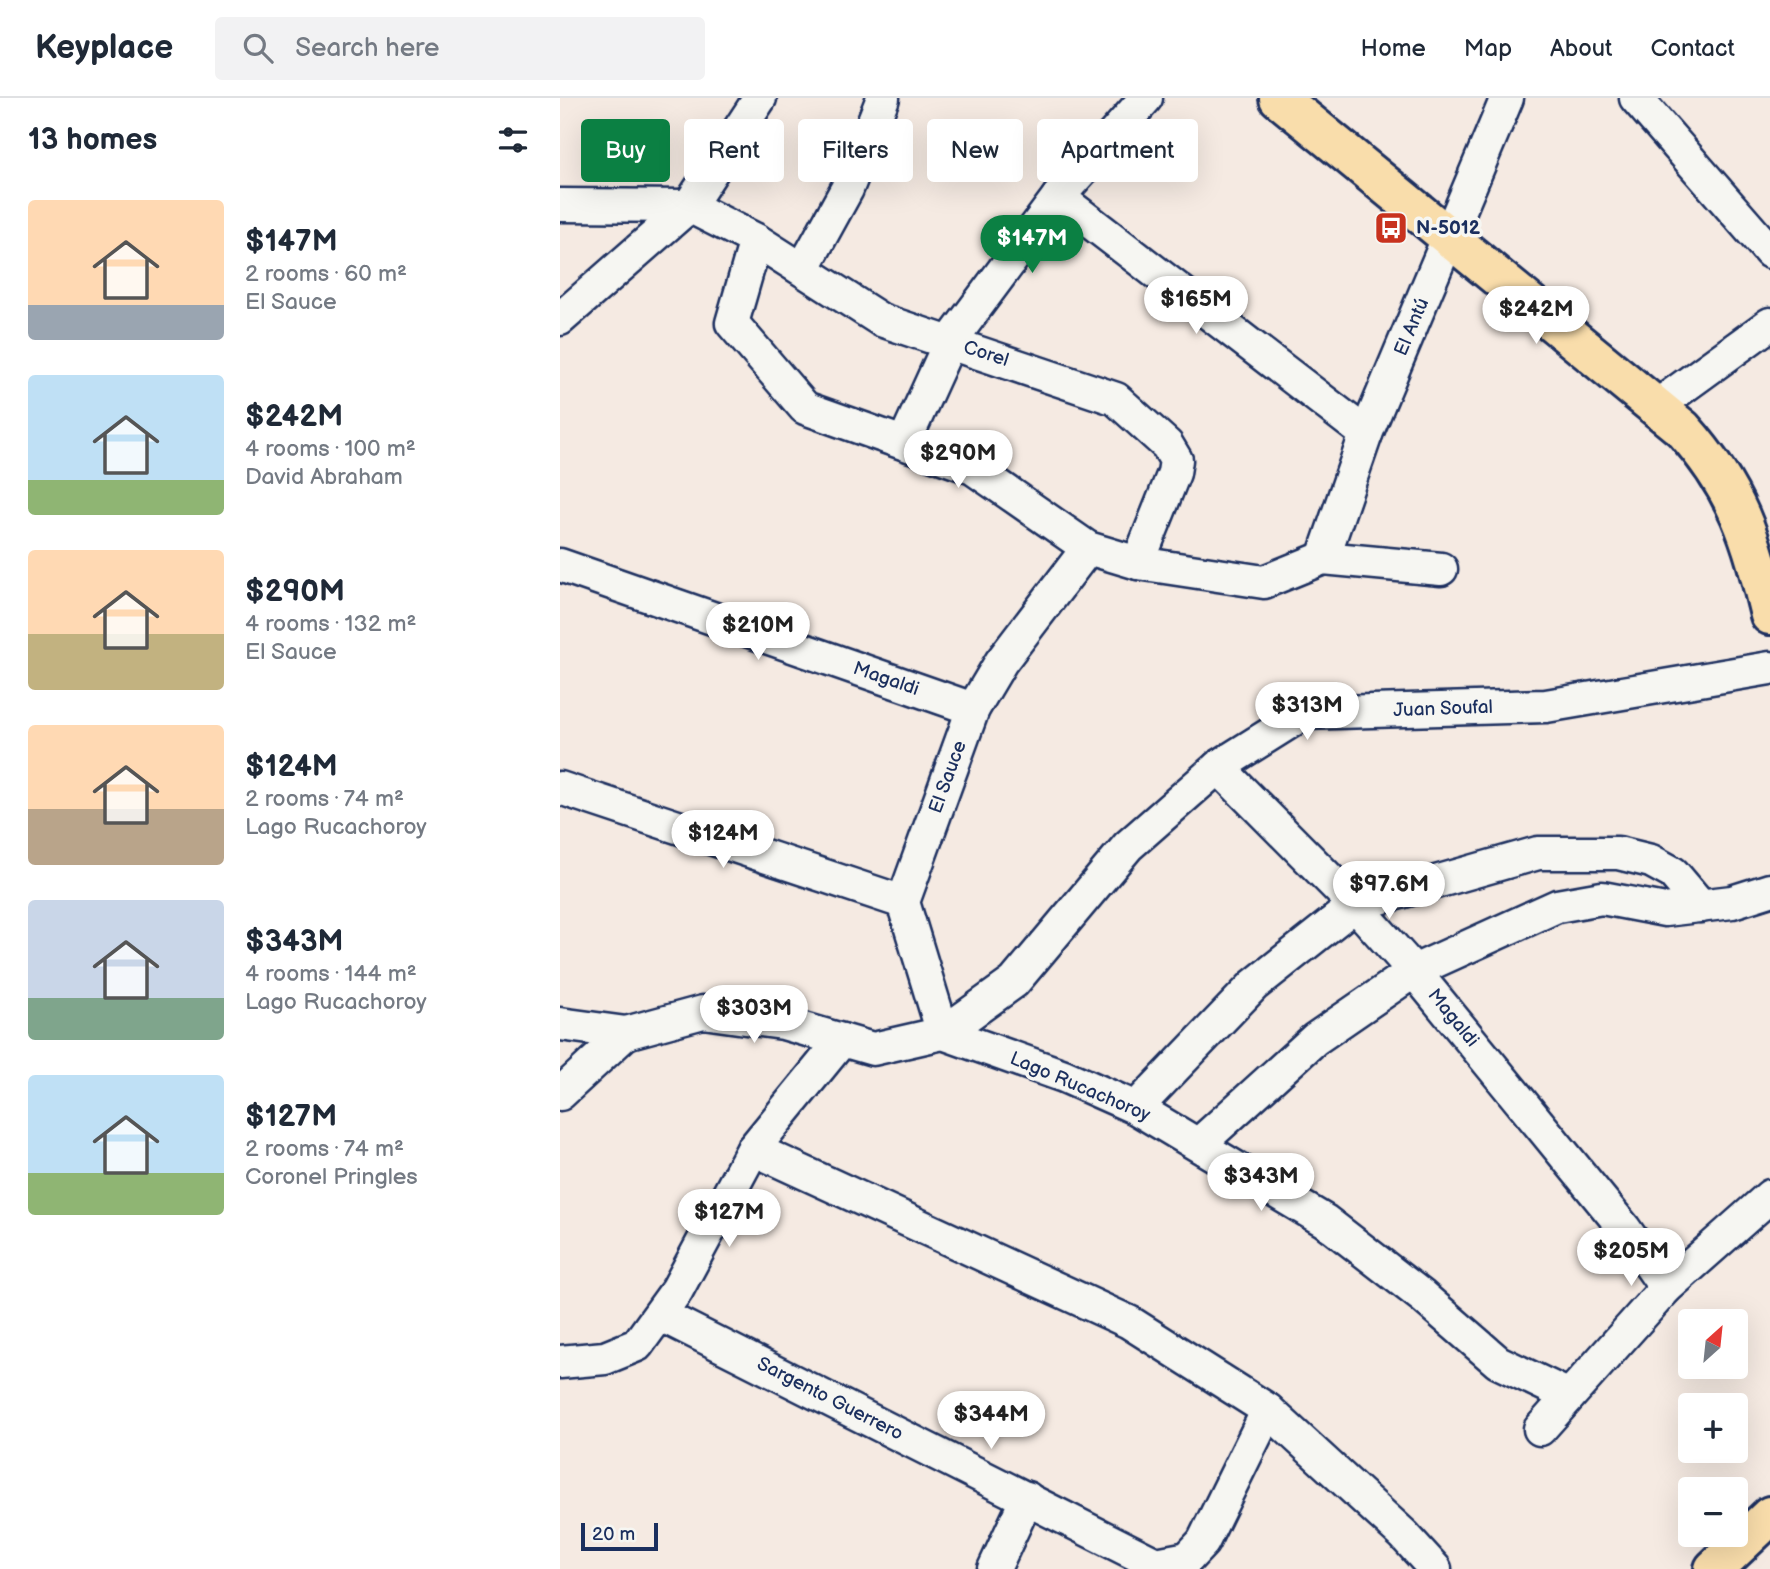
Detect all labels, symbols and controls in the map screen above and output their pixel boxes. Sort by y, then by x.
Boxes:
search box [215,17,705,80]
text: Keyplace [35,28,173,68]
icon: search [239,29,277,67]
text: Search here [295,33,439,64]
text: Home [1361,34,1426,63]
text: Map [1464,34,1512,63]
text: About [1550,34,1612,63]
text: Contact [1650,34,1735,63]
chip: Buy [581,119,670,182]
chip: Rent [684,119,784,182]
chip: Filters [798,119,913,182]
chip: New [927,119,1023,182]
chip: Apartment [1037,119,1198,182]
icon: filters [494,121,532,159]
text: 13 homes [28,122,157,158]
bus stop icon: N-5012 [1372,209,1410,247]
pin: $147M [983,216,1081,275]
place label: N-5012 [1416,217,1481,240]
text: $147M [245,224,338,260]
text: $147M [997,224,1067,252]
icon: home [84,228,168,312]
text: 2 rooms · 60 m² [245,260,407,288]
pin: $165M [1147,276,1245,336]
text: $165M [1160,285,1232,313]
pin: $242M [1487,286,1585,346]
text: El Sauce [245,288,337,316]
street label: El Antú [1390,295,1434,359]
text: $242M [1498,295,1574,323]
street label: Corel [960,336,1012,372]
text: $242M [245,399,343,435]
icon: home [84,403,168,487]
pin: $290M [909,430,1007,490]
text: 4 rooms · 100 m² [245,435,416,463]
text: $290M [920,439,996,467]
text: David Abraham [245,463,403,491]
text: $290M [245,574,345,610]
icon: home [84,578,168,662]
pin: $210M [709,602,807,662]
text: 4 rooms · 132 m² [245,610,416,638]
text: $210M [722,611,794,639]
text: El Sauce [245,638,337,666]
street label: Magaldi [850,657,922,701]
pin: $313M [1258,682,1356,742]
text: $313M [1271,691,1343,719]
street label: Juan Soufal [1393,696,1493,722]
street label: El Sauce [924,737,972,817]
text: $124M [245,749,338,785]
icon: home [84,753,168,837]
text: 2 rooms · 74 m² [245,785,404,813]
pin: $124M [674,810,772,870]
text: Lago Rucachoroy [245,813,427,841]
text: $124M [687,819,759,847]
pin: $97.6M [1332,862,1446,921]
text: $97.6M [1349,870,1429,898]
text: $343M [245,924,343,960]
icon: home [84,928,168,1012]
text: 4 rooms · 144 m² [245,960,417,988]
street label: Magaldi [1423,984,1483,1052]
pin: $303M [705,986,803,1045]
text: Lago Rucachoroy [245,988,427,1016]
text: $303M [716,994,792,1022]
street label: Lago Rucachoroy [1006,1047,1154,1127]
text: $127M [245,1099,337,1135]
icon: home [84,1103,168,1187]
text: 2 rooms · 74 m² [245,1135,404,1163]
pin: $343M [1212,1154,1310,1213]
text: $343M [1223,1162,1299,1190]
text: Coronel Pringles [245,1163,418,1191]
pin: $127M [680,1190,778,1249]
text: $127M [694,1198,764,1226]
pin: $205M [1582,1228,1680,1288]
text: $205M [1593,1237,1669,1265]
north arrow [1678,1309,1748,1379]
map controls [1678,1309,1748,1547]
street label: Sargento Guerrero [753,1352,907,1446]
pin: $344M [942,1392,1040,1451]
button: + [1678,1393,1748,1463]
text: $344M [953,1400,1029,1428]
button: − [1678,1477,1748,1547]
scale bar [581,1520,658,1552]
text: 20 m [592,1523,635,1546]

